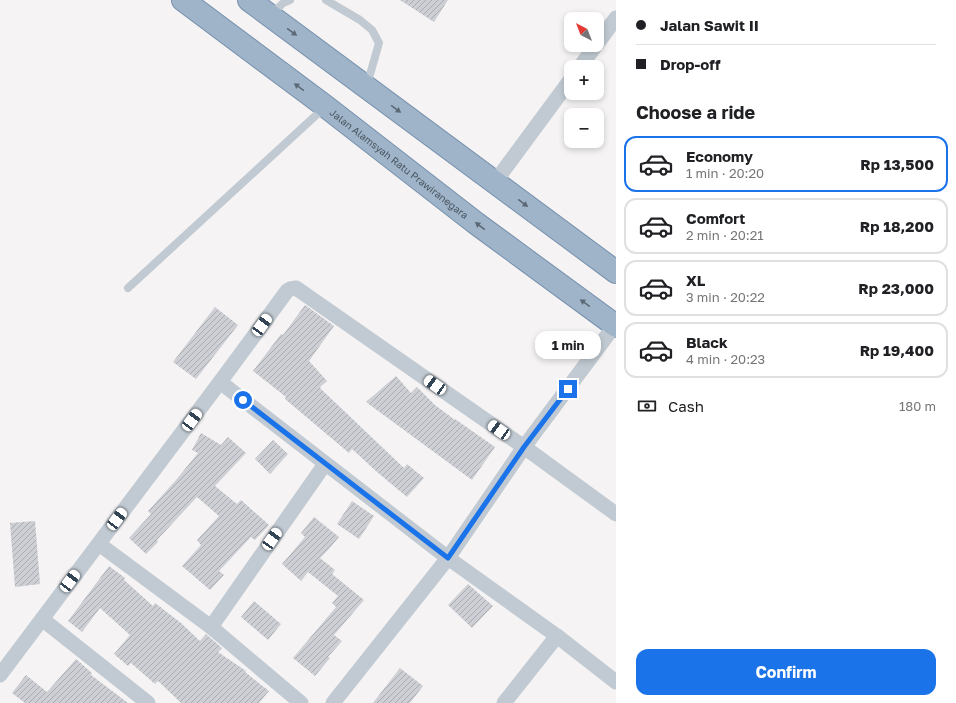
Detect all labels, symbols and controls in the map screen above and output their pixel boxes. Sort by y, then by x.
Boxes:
north arrow [564,12,604,52]
map controls [564,12,604,148]
text: Jalan Sawit II [660,16,759,34]
one-way arrow [286,27,297,36]
text: Drop-off [660,55,720,73]
button: + [564,60,604,100]
one-way arrow [294,83,304,91]
text: Choose a ride [636,101,755,123]
one-way arrow [391,105,402,113]
street label: Jalan Alamsyah Ratu Prawiranegara [327,106,471,221]
button: − [564,108,604,148]
icon: car [638,146,674,182]
text: Economy [686,147,753,165]
text: Rp 13,500 [860,155,934,173]
text: 1 min · 20:20 [686,165,764,181]
one-way arrow [518,198,529,207]
icon: car [638,208,674,244]
text: Comfort [686,209,745,227]
text: Rp 18,200 [860,217,934,235]
one-way arrow [474,222,485,230]
text: 2 min · 20:21 [686,227,764,243]
icon: car [638,270,674,306]
text: XL [686,271,705,289]
text: Rp 23,000 [858,279,934,297]
text: 3 min · 20:22 [686,289,765,305]
one-way arrow [579,299,590,307]
car [250,312,274,338]
callout: 1 min [535,331,601,359]
icon: car [638,332,674,368]
text: Black [686,333,728,351]
text: 1 min [552,337,584,353]
text: Rp 19,400 [860,341,934,359]
text: 4 min · 20:23 [686,351,765,367]
car [422,373,448,397]
route end [559,380,577,398]
route start [234,391,252,409]
icon: cash [636,395,658,417]
text: Cash [668,397,704,415]
text: 180 m [899,398,936,414]
car [180,407,204,433]
car [486,418,512,442]
car [105,506,129,532]
car [260,526,284,552]
car [58,568,82,594]
button: Confirm [636,649,936,695]

